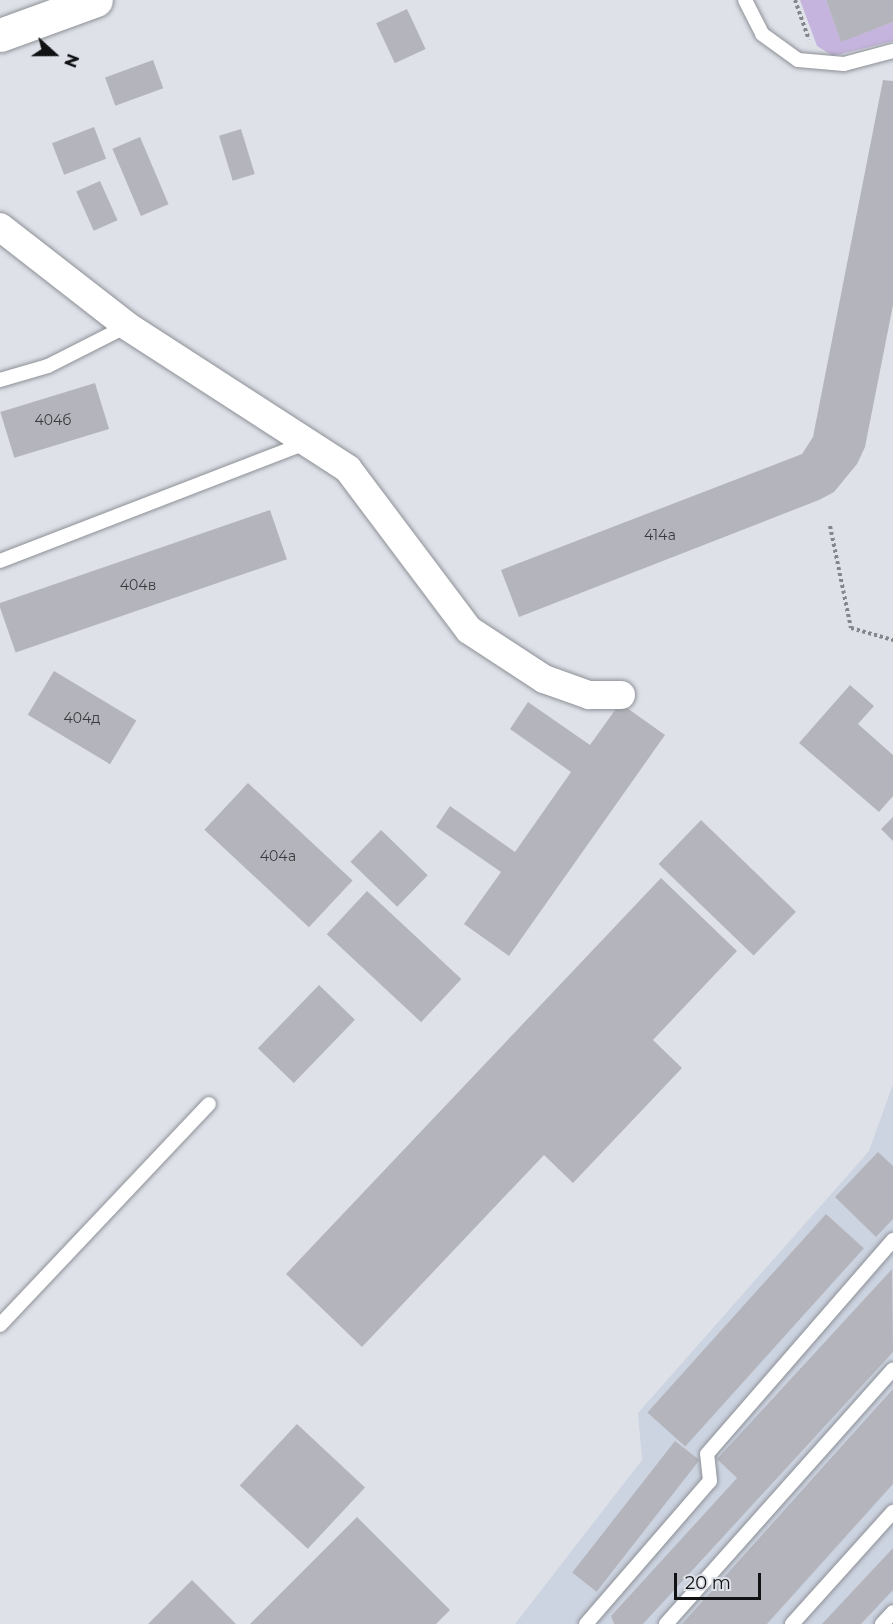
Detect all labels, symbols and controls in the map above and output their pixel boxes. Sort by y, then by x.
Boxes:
north arrow [24,24,84,84]
text: N [60,51,82,70]
house number: 404б [34,412,72,428]
house number: 414а [644,527,676,543]
house number: 404в [120,577,156,593]
house number: 404д [64,710,100,726]
house number: 404а [260,848,296,864]
scale bar [677,1561,764,1599]
text: 20 m [685,1572,731,1594]

